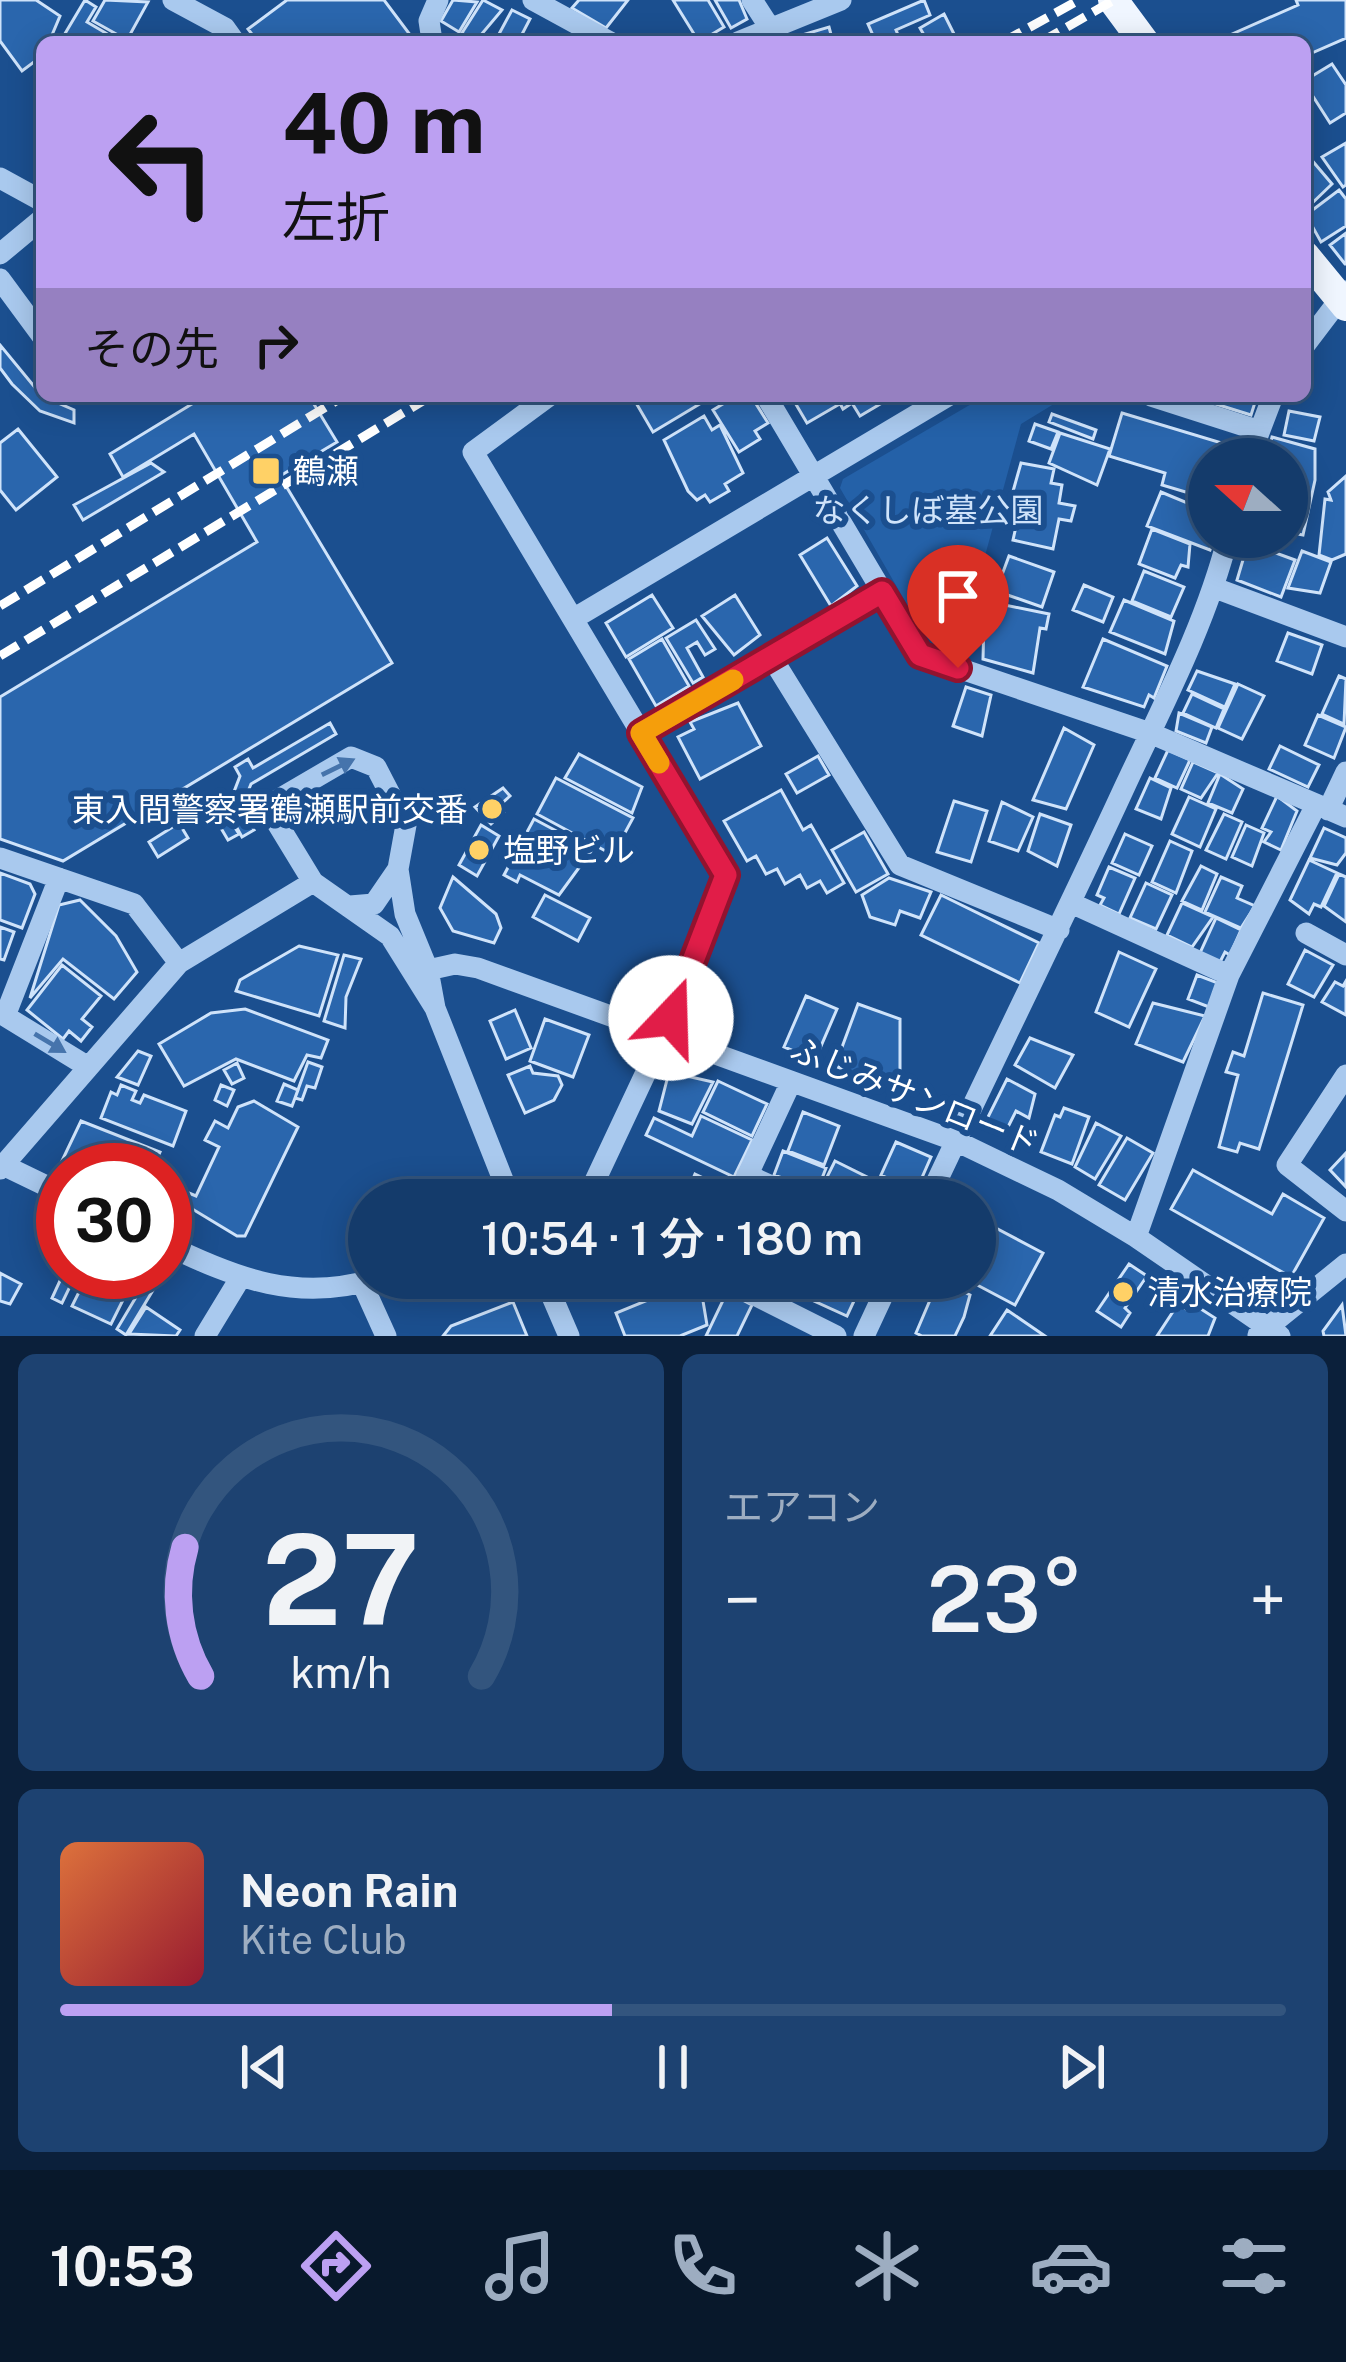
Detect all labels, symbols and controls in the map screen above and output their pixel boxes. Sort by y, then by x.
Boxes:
text: 40 m [282,73,485,172]
icon: left [84,84,240,240]
text: 左折 [282,186,390,249]
icon: right [243,312,309,378]
text: その先 [84,322,219,375]
north arrow [1188,438,1308,558]
map controls [1188,438,1308,558]
place label: 鶴瀬 [293,452,359,490]
marker: 鶴瀬 [250,455,282,487]
park label: なくしぼ墓公園 [813,491,1044,529]
pin [907,545,1009,668]
icon: arrive [925,563,991,629]
one-way arrow [320,757,355,777]
place label: 東入間警察署鶴瀬駅前交番 [72,790,468,828]
marker: 東入間警察署鶴瀬駅前交番 [479,796,505,822]
place label: 塩野ビル [503,831,635,869]
marker: 塩野ビル [466,837,492,863]
position arrow [608,955,734,1081]
street label: ふじみサンロード [785,1029,1045,1163]
one-way arrow [33,1032,67,1053]
speed limit sign: 30 [36,1143,192,1299]
text: 10:54 · 1 分 · 180 m [481,1212,863,1265]
place label: 清水治療院 [1147,1273,1312,1311]
marker: 清水治療院 [1110,1279,1136,1305]
text: エアコン [724,1484,880,1530]
text: 27 [262,1506,420,1653]
text: 23° [927,1546,1083,1652]
text: − [724,1561,761,1639]
text: + [1249,1561,1286,1639]
text: km/h [291,1646,391,1697]
text: Neon Rain [240,1864,458,1917]
text: Kite Club [240,1917,406,1963]
icon: previous [231,2034,297,2100]
icon: pause [640,2034,706,2100]
icon: next [1049,2034,1115,2100]
icon: directions [294,2224,378,2308]
icon: music [478,2224,562,2308]
icon: phone [661,2224,745,2308]
icon: climate [845,2224,929,2308]
icon: car [1029,2224,1113,2308]
icon: filters [1212,2224,1296,2308]
text: 10:53 [50,2235,195,2298]

